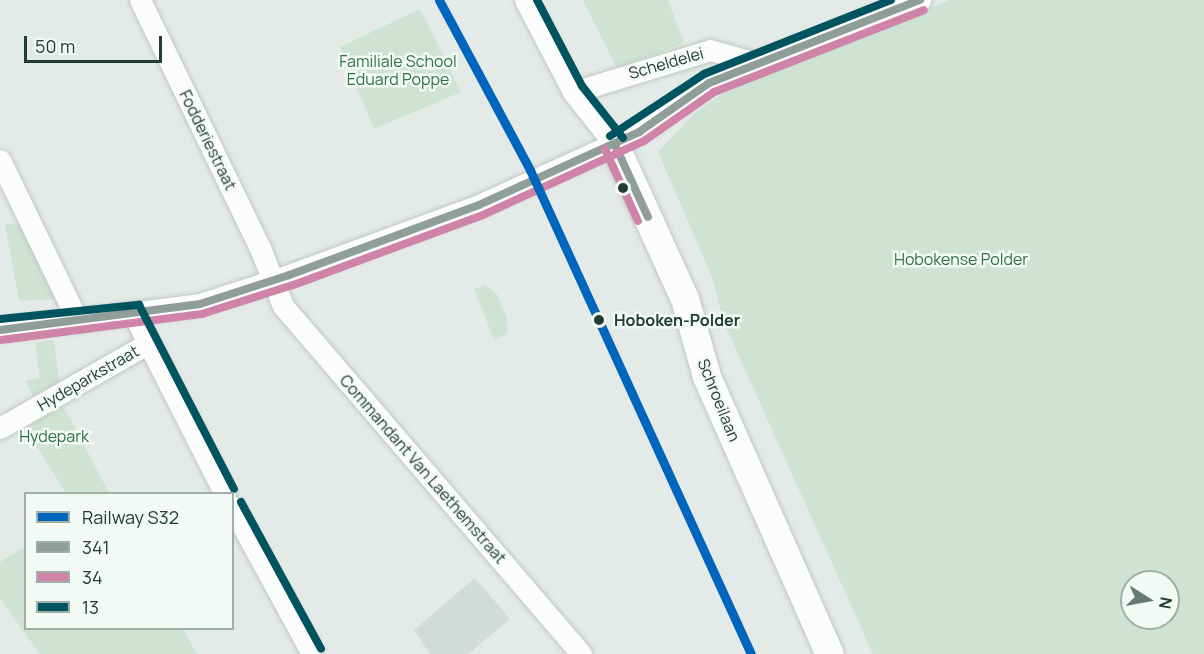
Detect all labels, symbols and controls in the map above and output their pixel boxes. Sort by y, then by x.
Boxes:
scale bar [27,24,165,62]
text: 50 m [35,34,75,58]
street label: Scheldelei [626,43,706,83]
park label: Familiale School Eduard Poppe [339,51,457,89]
street label: Fodderiestraat [176,87,240,193]
unlabelled marker [617,182,629,194]
park label: Hobokense Polder [894,249,1028,269]
marker: Hoboken-Polder [589,310,609,330]
place label: Hoboken-Polder [614,310,740,330]
street label: Hydeparkstraat [34,341,142,415]
street label: Schroeilaan [694,356,744,444]
street label: Commandant Van Laethemstraat [336,371,510,567]
park label: Hydepark [19,426,89,446]
legend [24,492,234,630]
text: Railway S32 [82,505,179,529]
text: 341 [82,535,110,559]
text: 34 [82,565,103,589]
north arrow [1120,570,1180,630]
text: 13 [82,595,99,619]
text: N [1154,595,1178,611]

